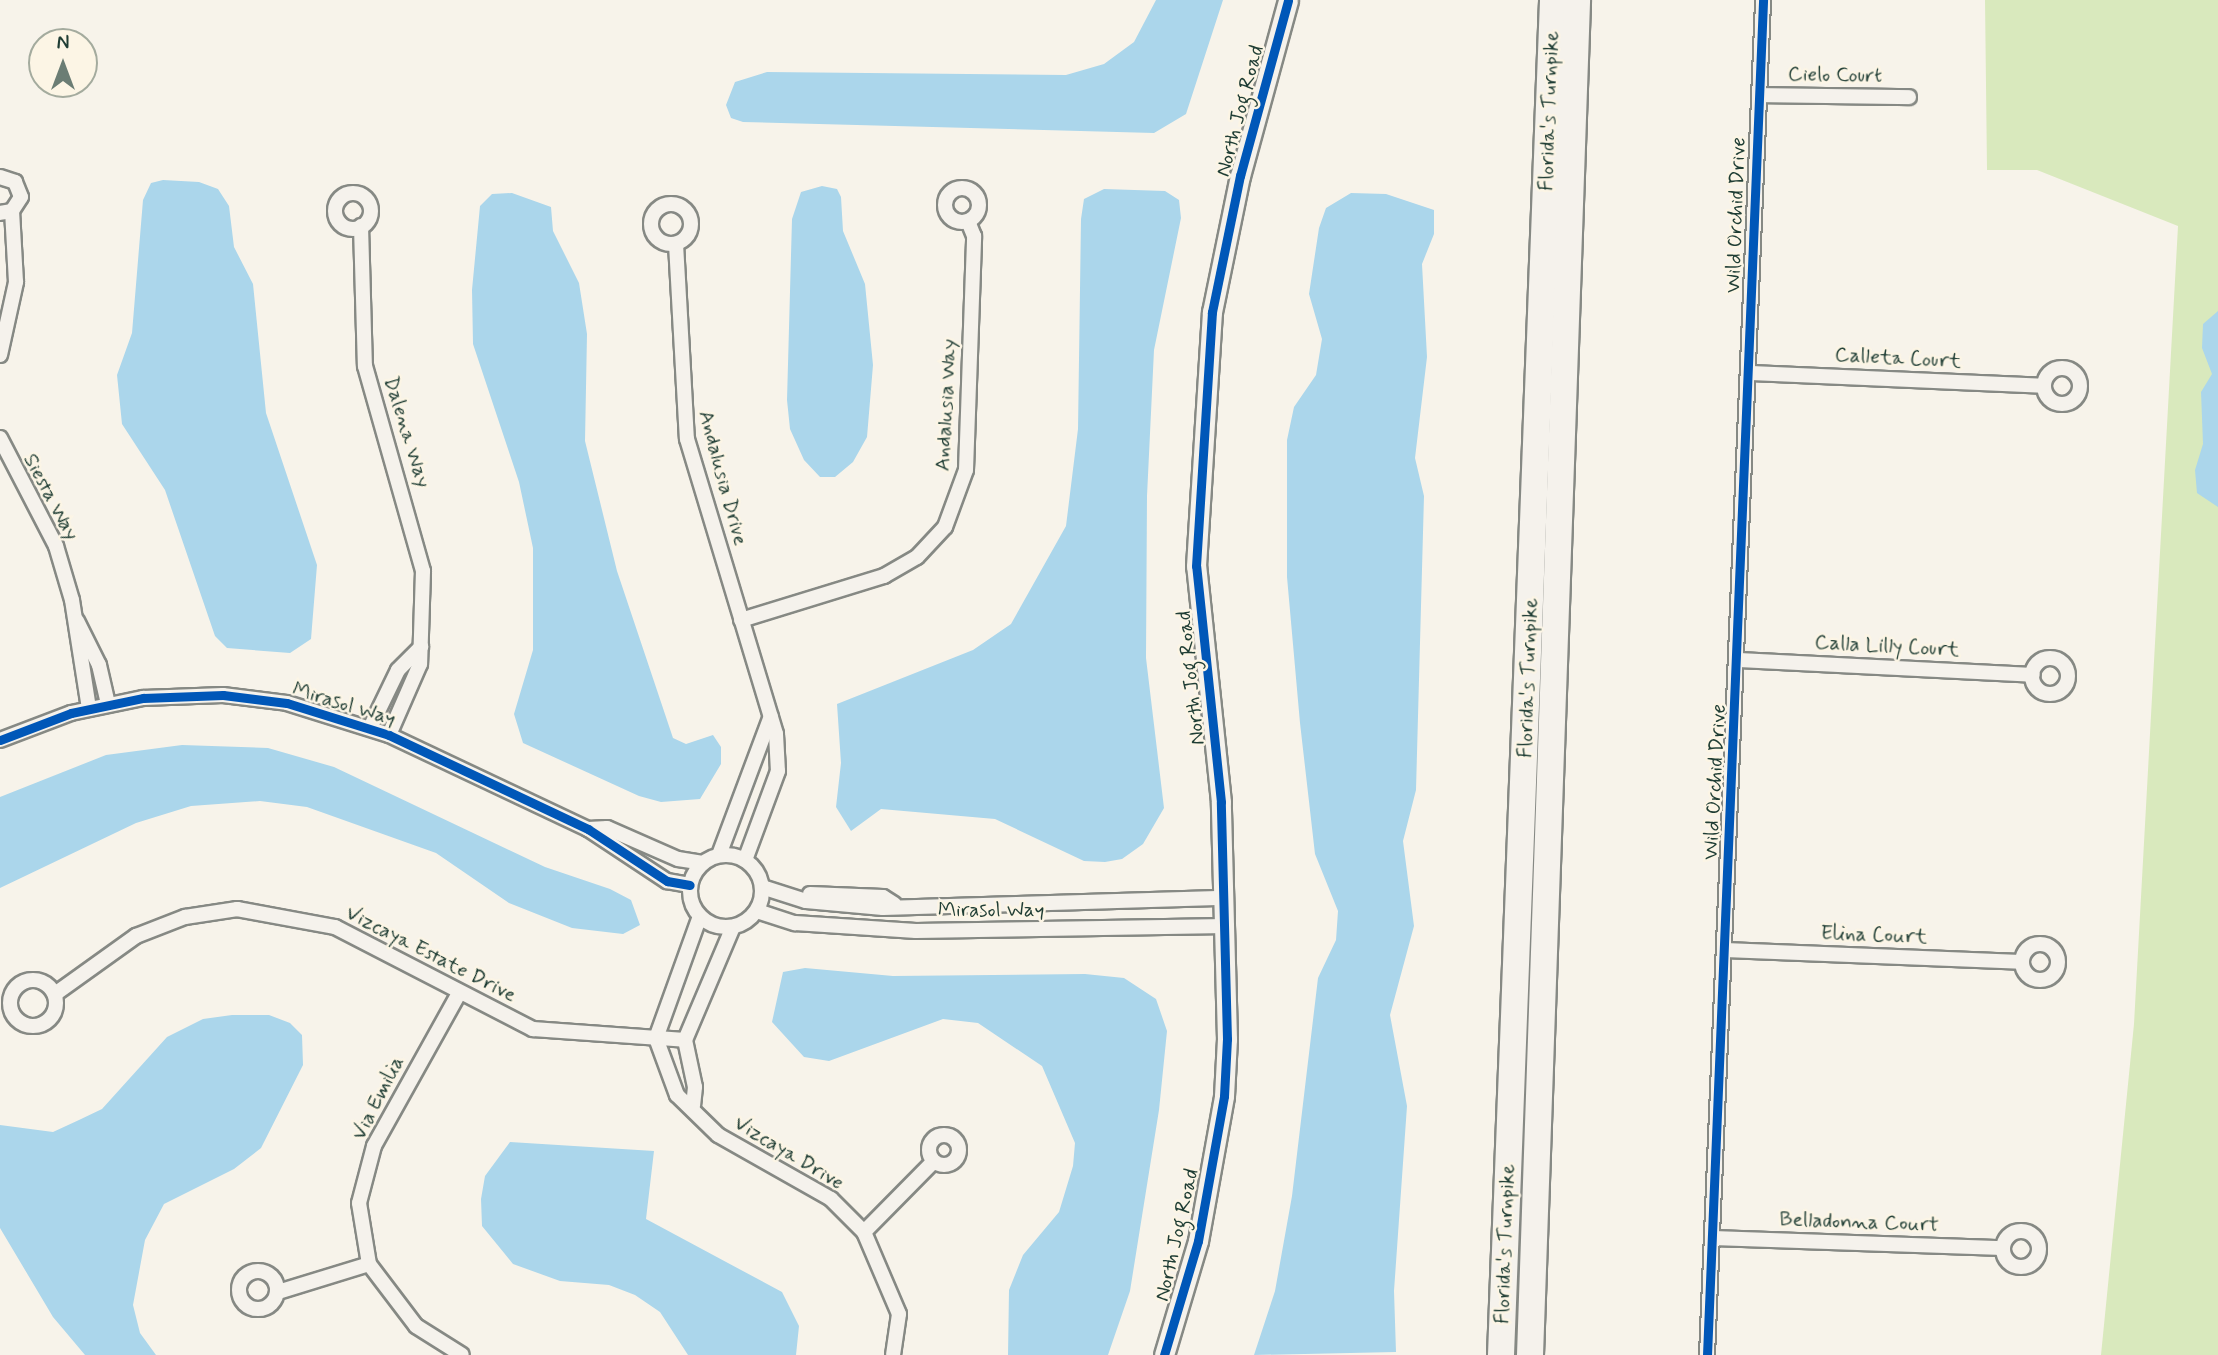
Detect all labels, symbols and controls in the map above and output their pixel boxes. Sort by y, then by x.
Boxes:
north arrow [28,28,98,98]
street label: Florida's Turnpike [1534,30,1564,192]
text: N [57,31,69,56]
street label: North Jog Road [1211,44,1269,178]
street label: Cielo Court [1786,62,1884,88]
street label: Wild Orchid Drive [1721,137,1751,293]
street label: Andalusia Way [930,338,962,472]
street label: Calleta Court [1835,342,1961,374]
street label: Dalena Way [378,373,436,491]
street label: Andalusia Drive [693,408,753,548]
street label: Siesta Way [17,448,85,546]
street label: Florida's Turnpike [1513,597,1543,759]
street label: North Jog Road [1172,611,1210,745]
street label: Calla Lilly Court [1814,630,1960,662]
street label: Mirasol Way [288,676,400,732]
street label: Wild Orchid Drive [1698,704,1732,860]
street label: Mirasol Way [936,897,1046,923]
street label: Vizcaya Estate Drive [342,900,520,1008]
street label: Elina Court [1823,921,1925,949]
street label: Via Emilia [346,1052,410,1144]
street label: Vizcaya Drive [730,1111,848,1195]
street label: Florida's Turnpike [1490,1163,1520,1325]
street label: North Jog Road [1150,1168,1204,1302]
street label: Belladonna Court [1781,1207,1937,1237]

